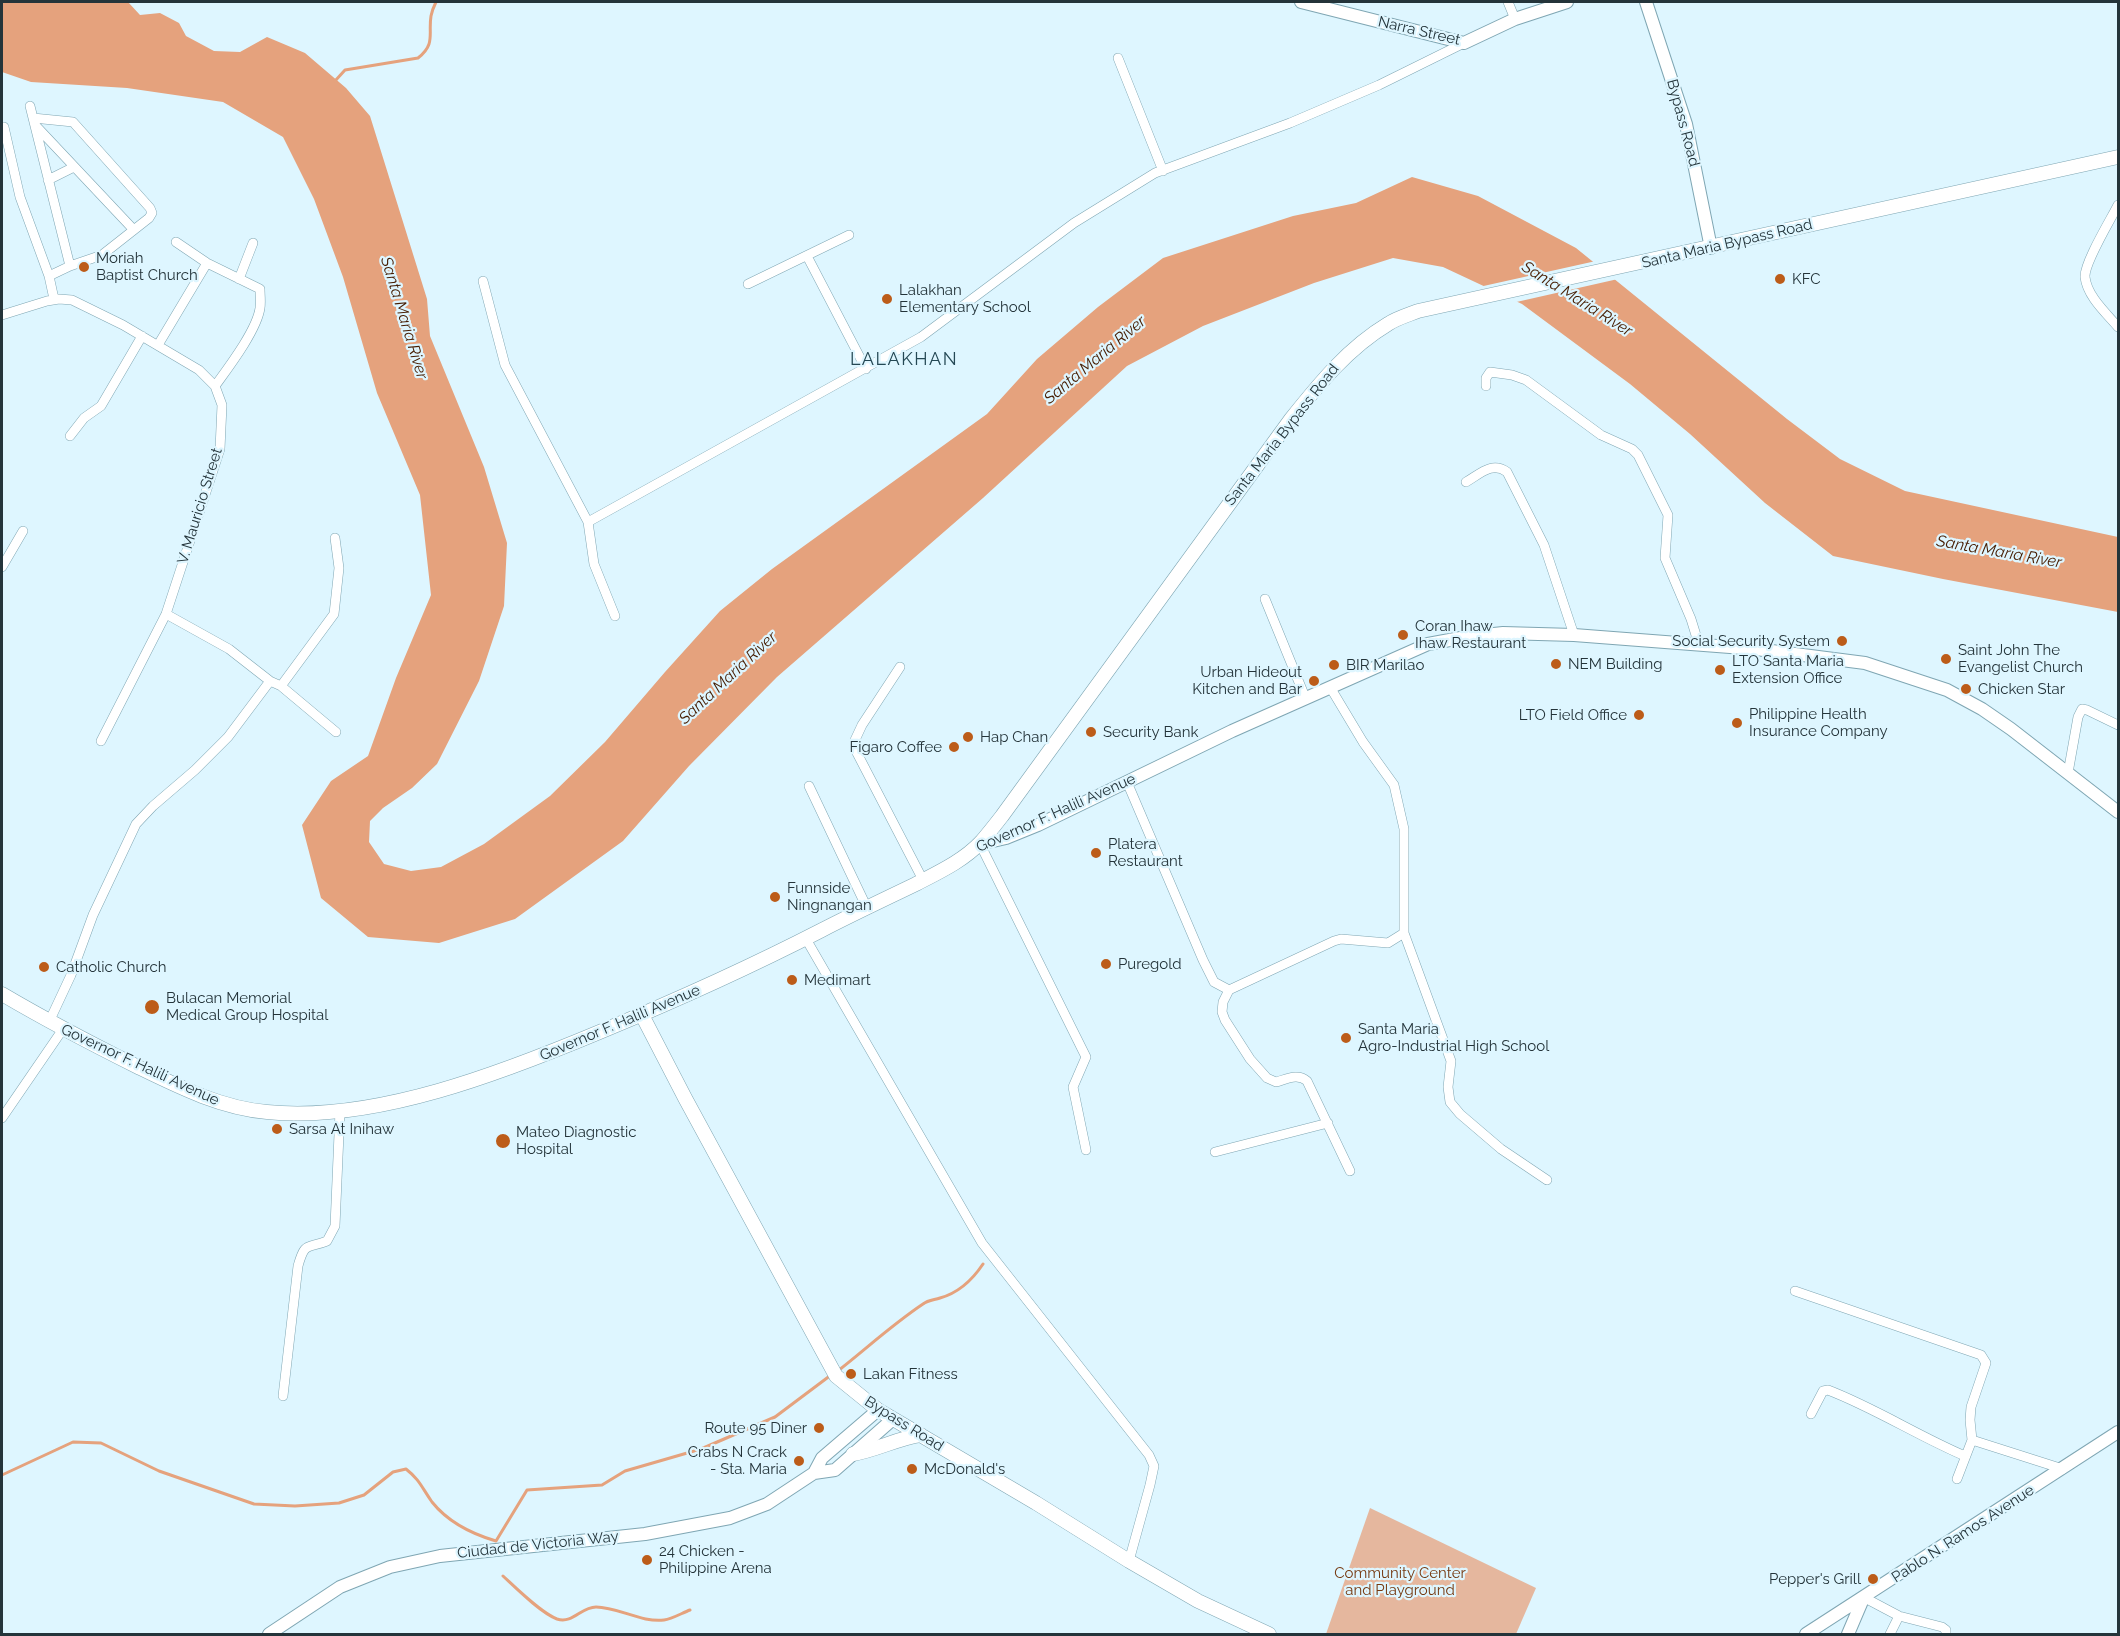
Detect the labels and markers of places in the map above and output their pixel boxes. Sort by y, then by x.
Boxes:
place label: Moriah Baptist Church [96,249,198,284]
marker: Moriah Baptist Church [77,260,91,274]
place label: KFC [1792,270,1821,288]
marker: KFC [1773,272,1787,286]
place label: Lalakhan Elementary School [899,281,1031,316]
marker: Lalakhan Elementary School [880,292,894,306]
place label: Coran Ihaw Ihaw Restaurant [1415,617,1526,652]
marker: Coran Ihaw Ihaw Restaurant [1396,628,1410,642]
place label: Social Security System [1672,632,1830,650]
marker: Social Security System [1835,634,1849,648]
place label: Saint John The Evangelist Church [1958,641,2083,676]
place label: LTO Santa Maria Extension Office [1732,652,1844,687]
marker: Saint John The Evangelist Church [1939,652,1953,666]
place label: NEM Building [1568,655,1663,673]
place label: BIR Marilao [1346,656,1424,674]
marker: NEM Building [1549,657,1563,671]
marker: BIR Marilao [1327,658,1341,672]
place label: Urban Hideout Kitchen and Bar [1192,663,1302,698]
marker: LTO Santa Maria Extension Office [1713,663,1727,677]
marker: Urban Hideout Kitchen and Bar [1307,674,1321,688]
place label: Chicken Star [1978,680,2065,698]
marker: Chicken Star [1959,682,1973,696]
place label: Philippine Health Insurance Company [1749,705,1888,740]
place label: LTO Field Office [1519,706,1627,724]
marker: LTO Field Office [1632,708,1646,722]
marker: Philippine Health Insurance Company [1730,716,1744,730]
place label: Security Bank [1103,723,1198,741]
marker: Security Bank [1084,725,1098,739]
place label: Hap Chan [980,728,1048,746]
marker: Hap Chan [961,730,975,744]
place label: Figaro Coffee [849,738,942,756]
marker: Figaro Coffee [947,740,961,754]
place label: Platera Restaurant [1108,835,1183,870]
marker: Platera Restaurant [1089,846,1103,860]
place label: Funnside Ningnangan [787,879,872,914]
marker: Funnside Ningnangan [768,890,782,904]
place label: Puregold [1118,955,1182,973]
marker: Puregold [1099,957,1113,971]
place label: Catholic Church [56,958,166,976]
marker: Catholic Church [37,960,51,974]
place label: Medimart [804,971,871,989]
marker: Medimart [785,973,799,987]
place label: Bulacan Memorial Medical Group Hospital [166,989,328,1024]
marker: Bulacan Memorial Medical Group Hospital [143,998,161,1016]
place label: Santa Maria Agro-Industrial High School [1358,1020,1549,1055]
marker: Santa Maria Agro-Industrial High School [1339,1031,1353,1045]
place label: Sarsa At Inihaw [289,1120,394,1138]
marker: Sarsa At Inihaw [270,1122,284,1136]
place label: Mateo Diagnostic Hospital [516,1123,637,1158]
marker: Mateo Diagnostic Hospital [494,1132,512,1150]
place label: Lakan Fitness [863,1365,958,1383]
marker: Lakan Fitness [844,1367,858,1381]
place label: Route 95 Diner [704,1419,807,1437]
marker: Route 95 Diner [812,1421,826,1435]
place label: Crabs N Crack - Sta. Maria [688,1443,787,1478]
marker: Crabs N Crack - Sta. Maria [792,1454,806,1468]
place label: McDonald's [924,1460,1005,1478]
marker: McDonald's [905,1462,919,1476]
place label: 24 Chicken - Philippine Arena [659,1542,772,1577]
marker: 24 Chicken - Philippine Arena [640,1553,654,1567]
place label: Pepper's Grill [1769,1570,1861,1588]
marker: Pepper's Grill [1866,1572,1880,1586]

